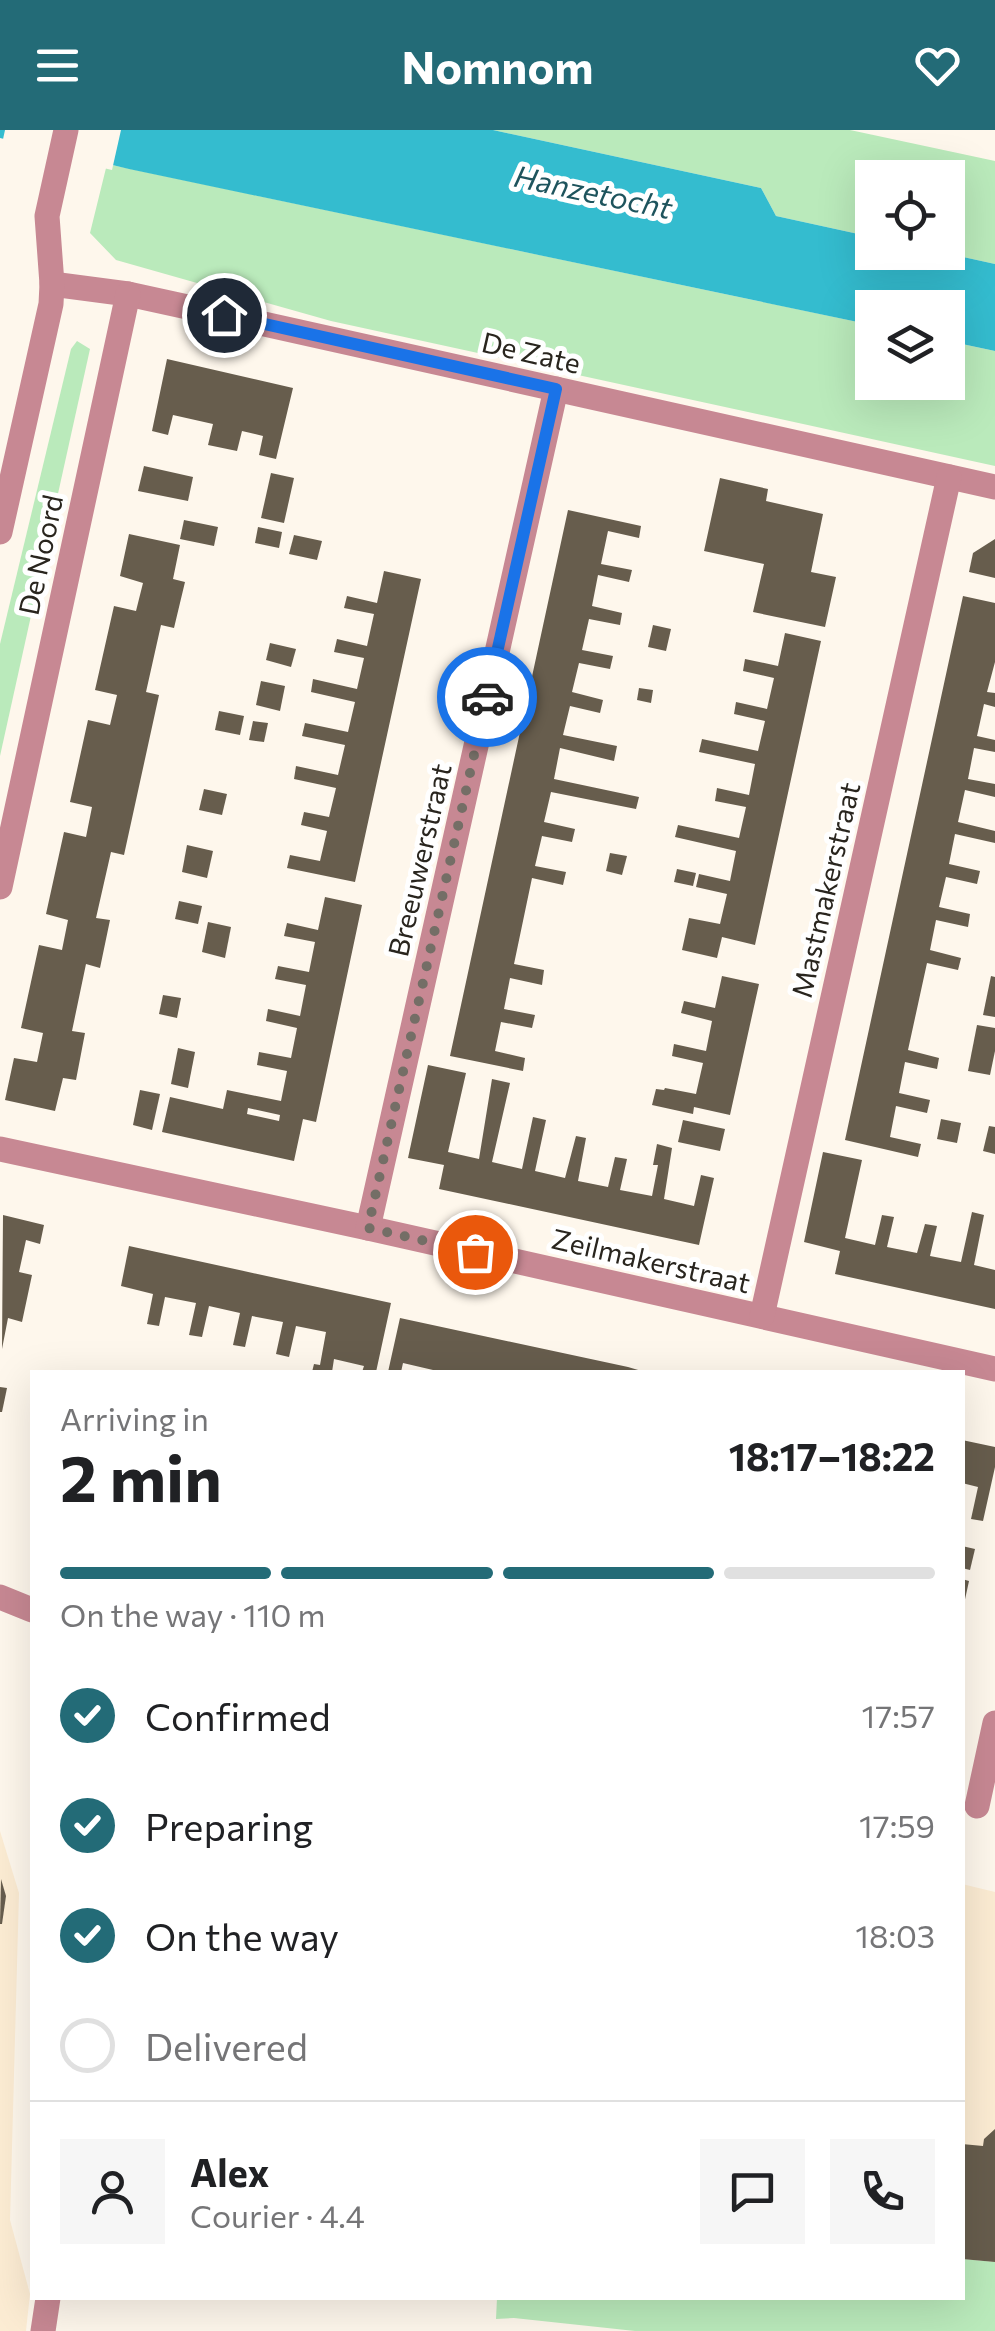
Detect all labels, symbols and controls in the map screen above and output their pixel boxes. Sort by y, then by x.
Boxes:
icon: menu [30,38,85,93]
text: Nomnom [401,38,594,93]
icon: heart [910,38,965,93]
water label: Hanzetocht [511,156,676,225]
map controls [855,160,965,400]
button: locate [855,160,965,270]
pin [182,273,267,358]
icon: home [197,288,252,343]
button: layers [855,290,965,400]
street label: De Zate [479,324,584,380]
street label: De Noord [11,491,69,618]
courier [437,647,537,747]
icon: car [460,670,515,725]
street label: Breeuwerstraat [380,760,458,960]
street label: Mastmakerstraat [784,779,866,1001]
pin [433,1210,518,1295]
street label: Zeilmakerstraat [549,1221,754,1299]
icon: bag [448,1225,503,1280]
text: Arriving in [60,1398,209,1438]
text: 18:17–18:22 [729,1432,935,1479]
text: 2 min [60,1436,222,1515]
text: On the way · 110 m [60,1594,325,1634]
icon: check [60,1688,115,1743]
text: Confirmed [145,1692,331,1739]
text: 17:57 [862,1695,935,1735]
icon: check [60,1798,115,1853]
text: Preparing [145,1802,313,1849]
text: 17:59 [859,1805,935,1845]
icon: check [60,1908,115,1963]
text: On the way [145,1912,339,1959]
text: 18:03 [855,1915,935,1955]
text: Delivered [145,2022,308,2069]
button: person [60,2139,165,2244]
button: chat [700,2139,805,2244]
button: phone [830,2139,935,2244]
text: Alex [190,2148,269,2195]
text: Courier · 4.4 [190,2195,365,2235]

